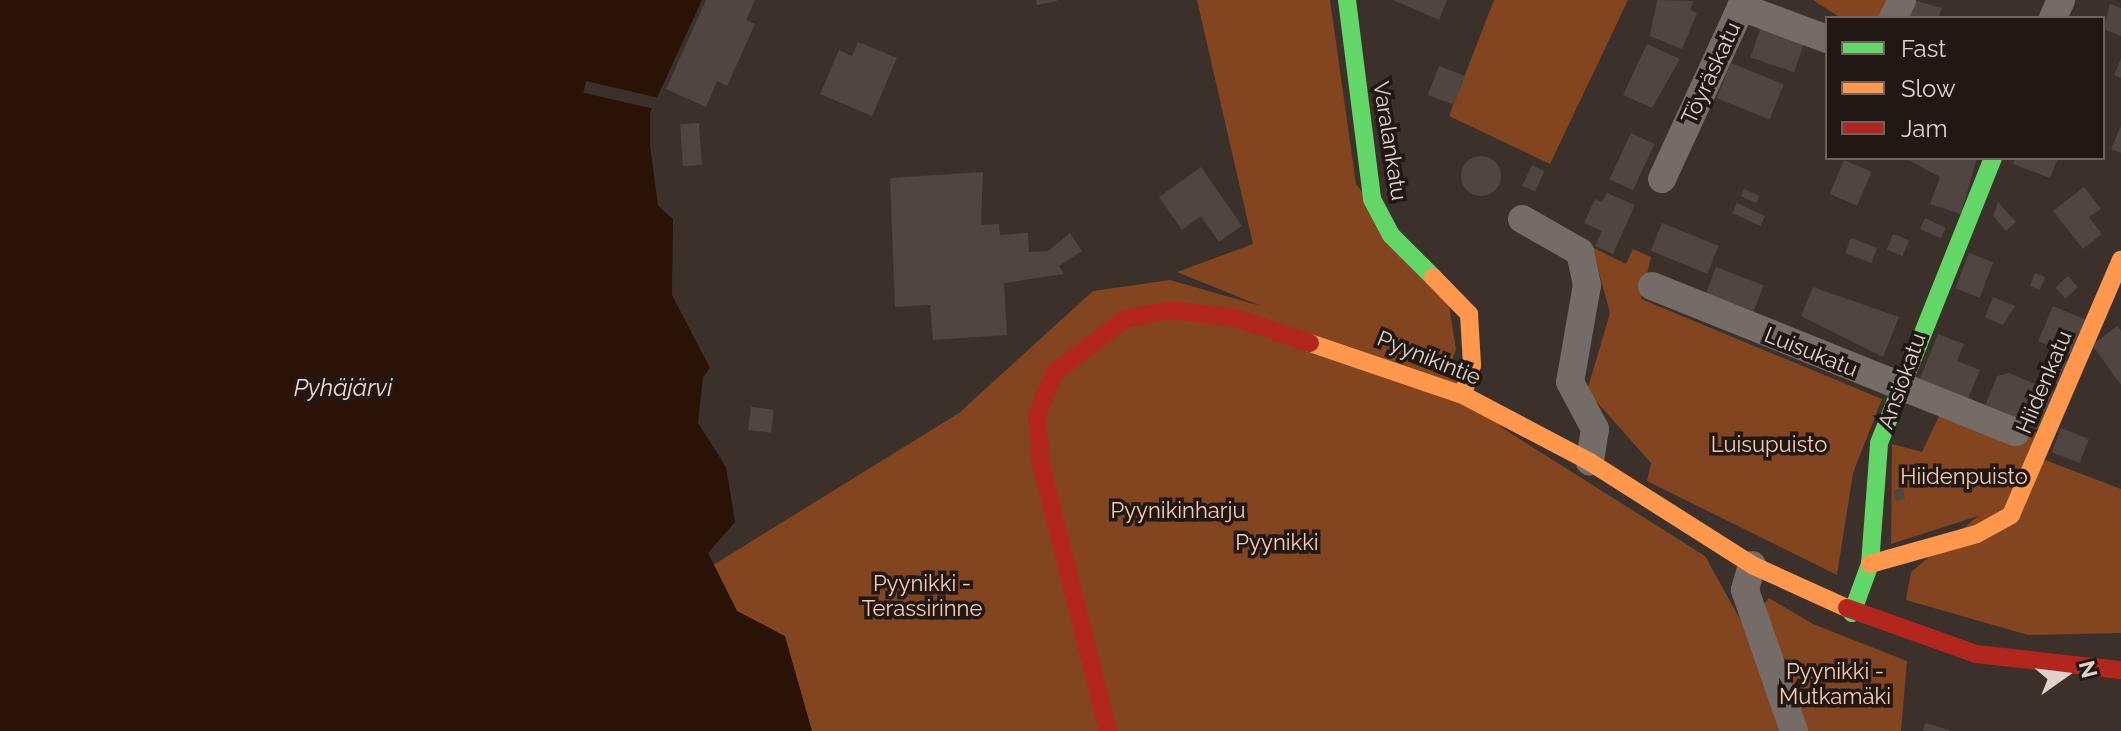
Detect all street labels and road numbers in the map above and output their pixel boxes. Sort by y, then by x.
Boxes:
street label: Töyräskatu [1676,18,1746,128]
street label: Varalankatu [1368,80,1412,202]
street label: Luisukatu [1760,321,1862,383]
street label: Pyynikintie [1373,325,1485,391]
street label: Hiidenkatu [2011,327,2077,437]
street label: Ansiokatu [1872,329,1932,433]

